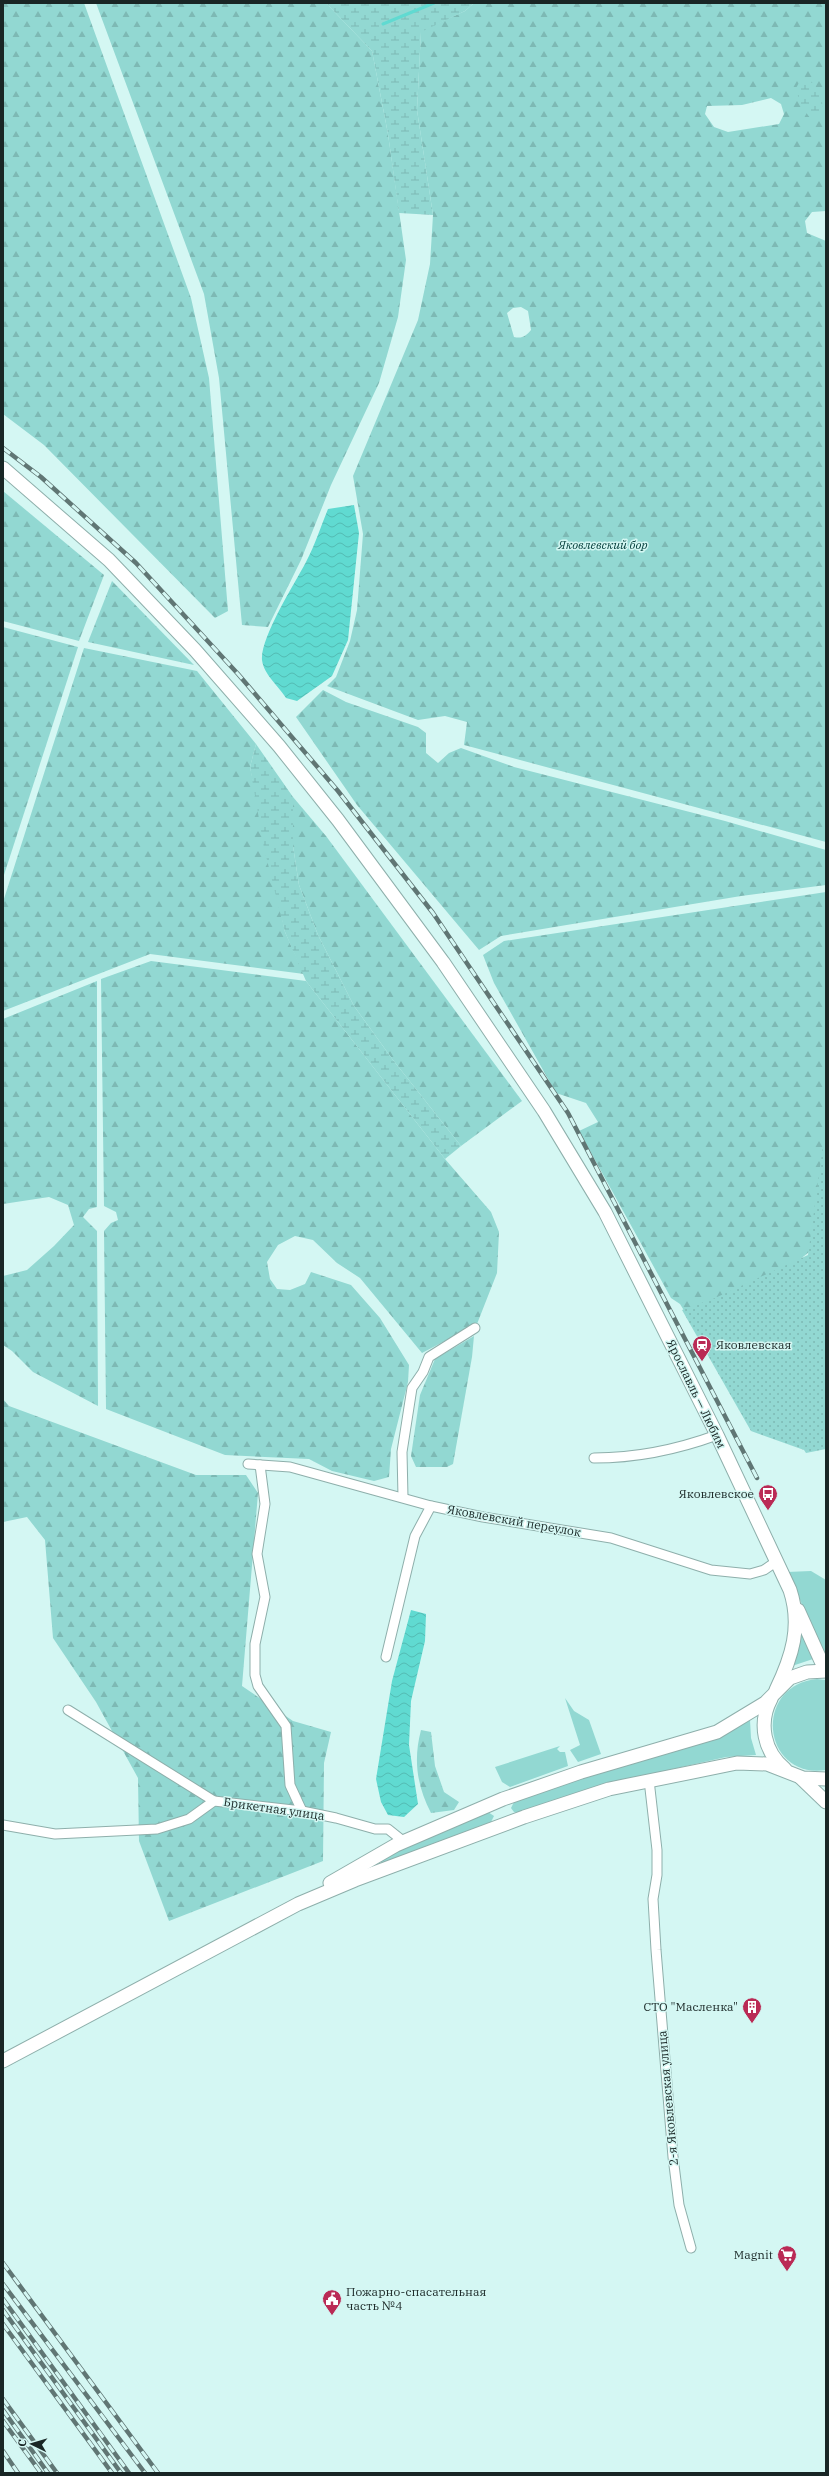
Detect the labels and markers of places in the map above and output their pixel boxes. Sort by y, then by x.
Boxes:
station icon: Яковлевская [691,1334,713,1362]
place label: Яковлевская [716,1337,792,1352]
bus stop icon: Яковлевское [757,1483,779,1511]
place label: Яковлевское [679,1486,754,1501]
building icon: СТО "Масленка" [741,1996,763,2024]
place label: СТО "Масленка" [644,1999,738,2014]
supermarket icon: Magnit [776,2244,798,2272]
place label: Magnit [734,2247,773,2262]
place label: Пожарно-спасательная часть №4 [346,2284,487,2313]
public building icon: Пожарно-спасательная часть №4 [321,2288,343,2316]

